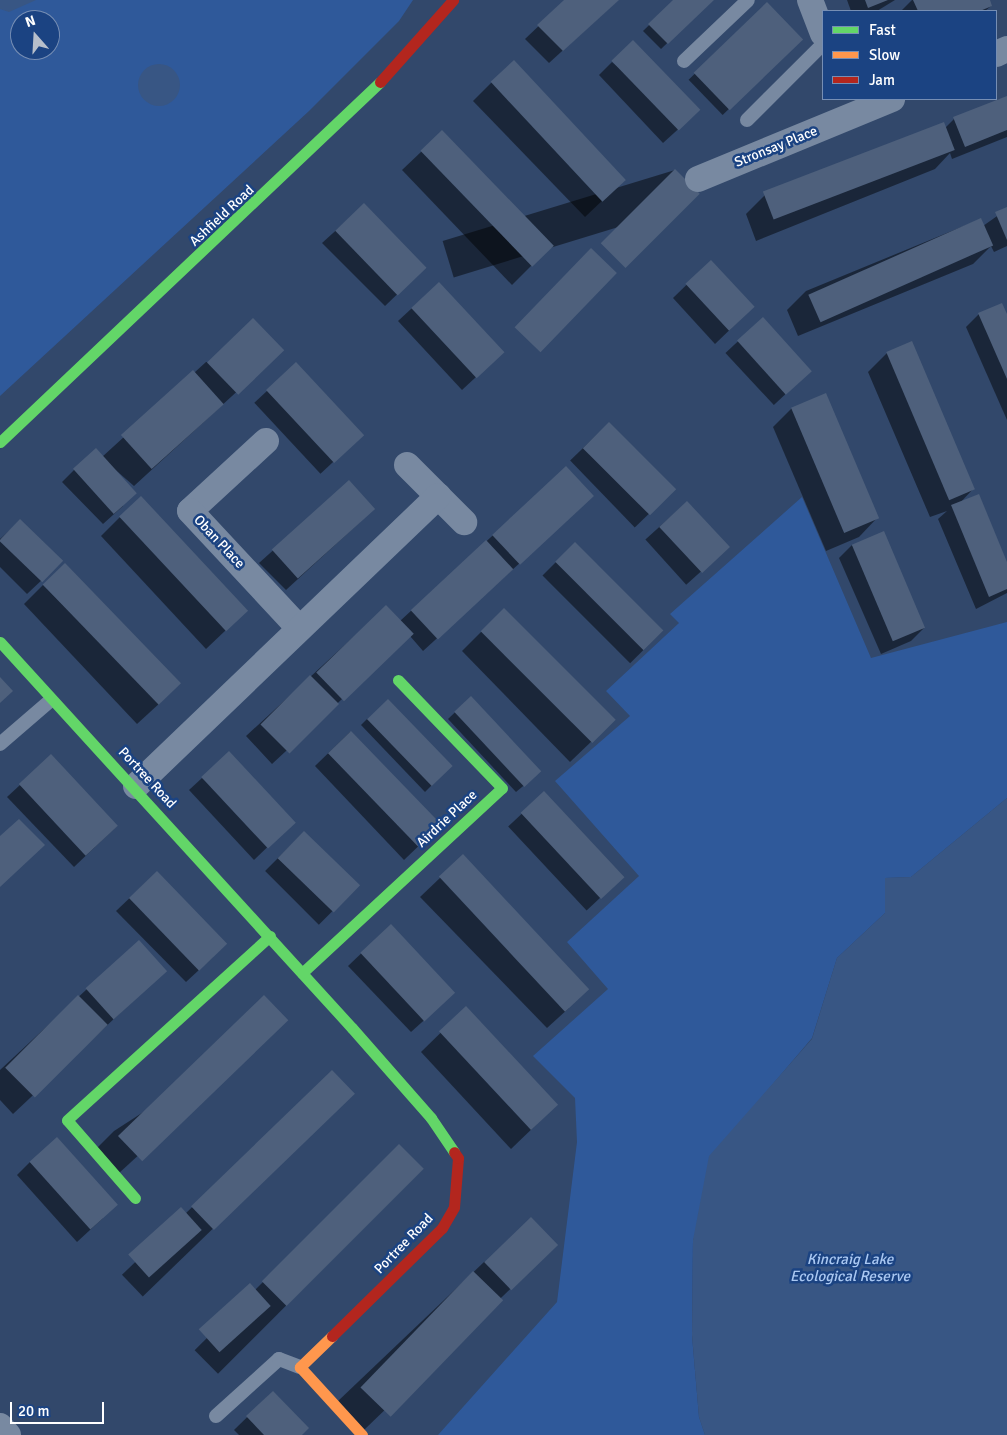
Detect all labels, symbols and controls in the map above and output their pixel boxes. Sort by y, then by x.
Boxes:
north arrow [10,10,60,60]
legend [822,10,997,100]
text: N [23,12,38,31]
text: Fast [869,21,896,39]
text: Slow [869,46,900,64]
text: Jam [869,71,895,89]
street label: Stronsay Place [732,123,820,171]
street label: Ashfield Road [186,182,258,250]
street label: Oban Place [190,512,248,572]
street label: Portree Road [115,744,179,812]
street label: Airdrie Place [413,787,481,851]
street label: Portree Road [371,1210,437,1278]
water label: Kincraig Lake Ecological Reserve [790,1250,910,1285]
scale bar [12,1392,106,1424]
text: 20 m [18,1402,49,1420]

